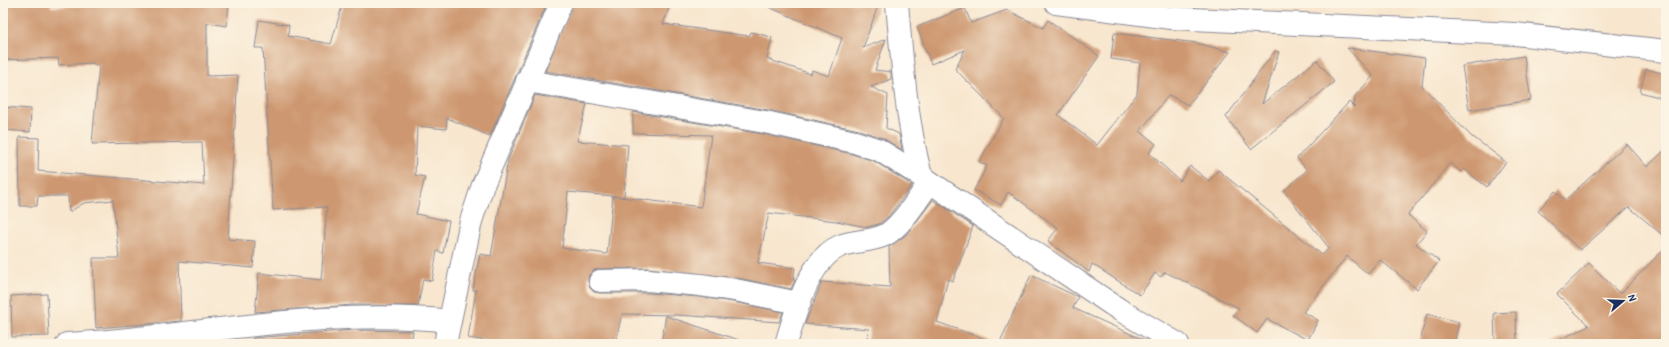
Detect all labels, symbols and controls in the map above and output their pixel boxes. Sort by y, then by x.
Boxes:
north arrow [1603,281,1643,321]
text: N [1625,293,1640,303]

